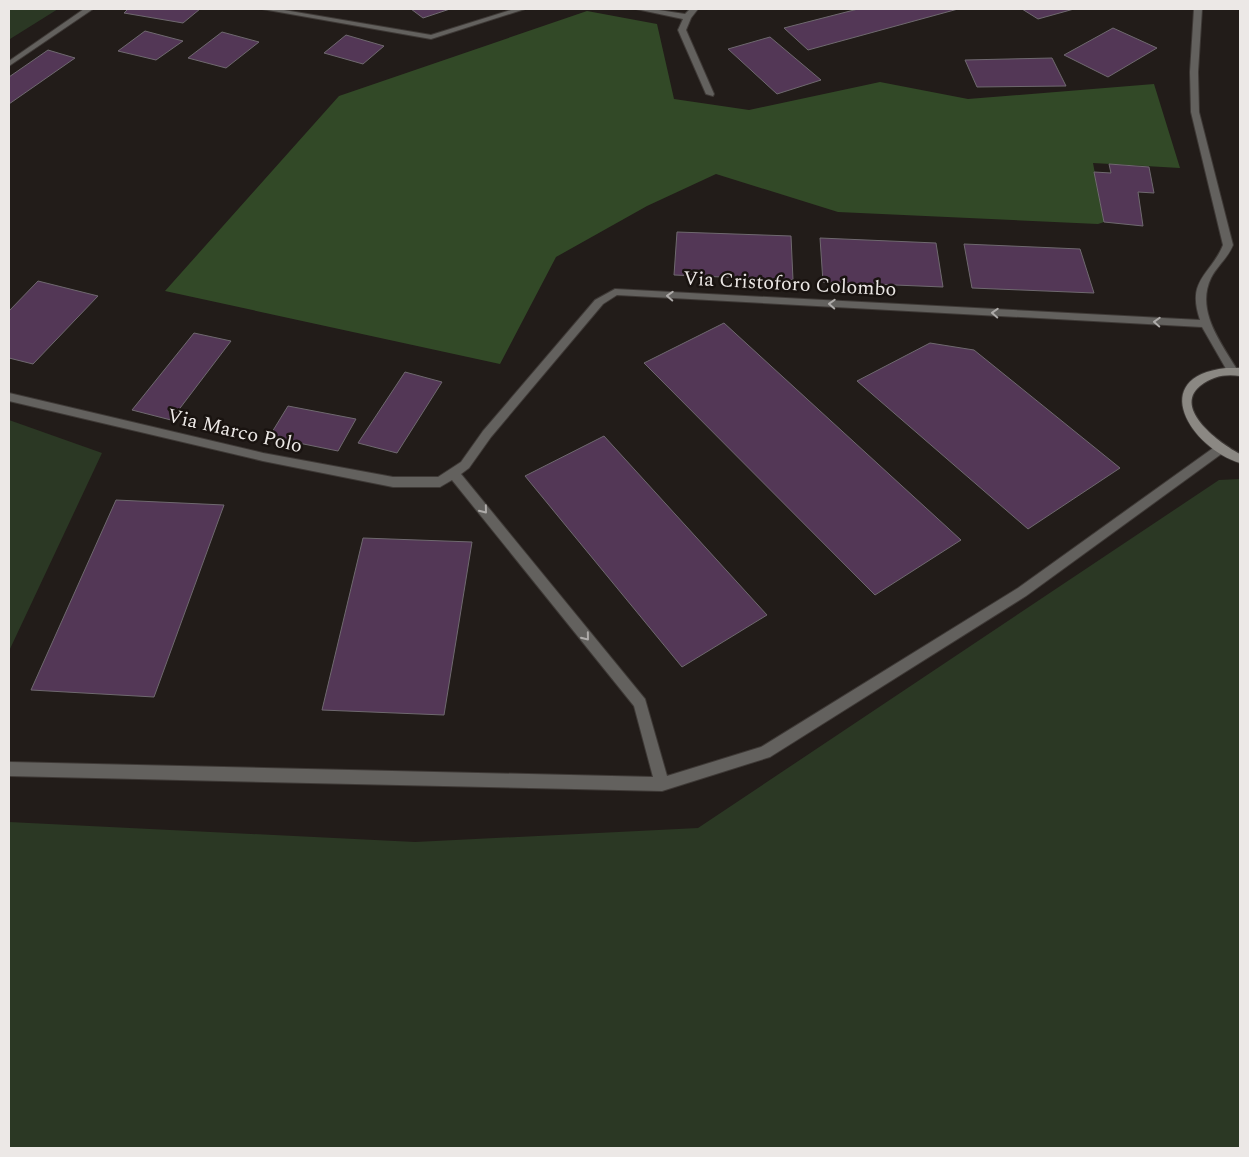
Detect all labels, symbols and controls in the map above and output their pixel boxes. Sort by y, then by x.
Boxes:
street label: Via Cristoforo Colombo [683,263,897,305]
one-way arrow [666,290,674,301]
one-way arrow [828,299,836,310]
one-way arrow [990,308,998,319]
one-way arrow [1153,316,1161,327]
street label: Via Marco Polo [164,401,305,461]
one-way arrow [479,505,488,514]
one-way arrow [581,631,589,640]

